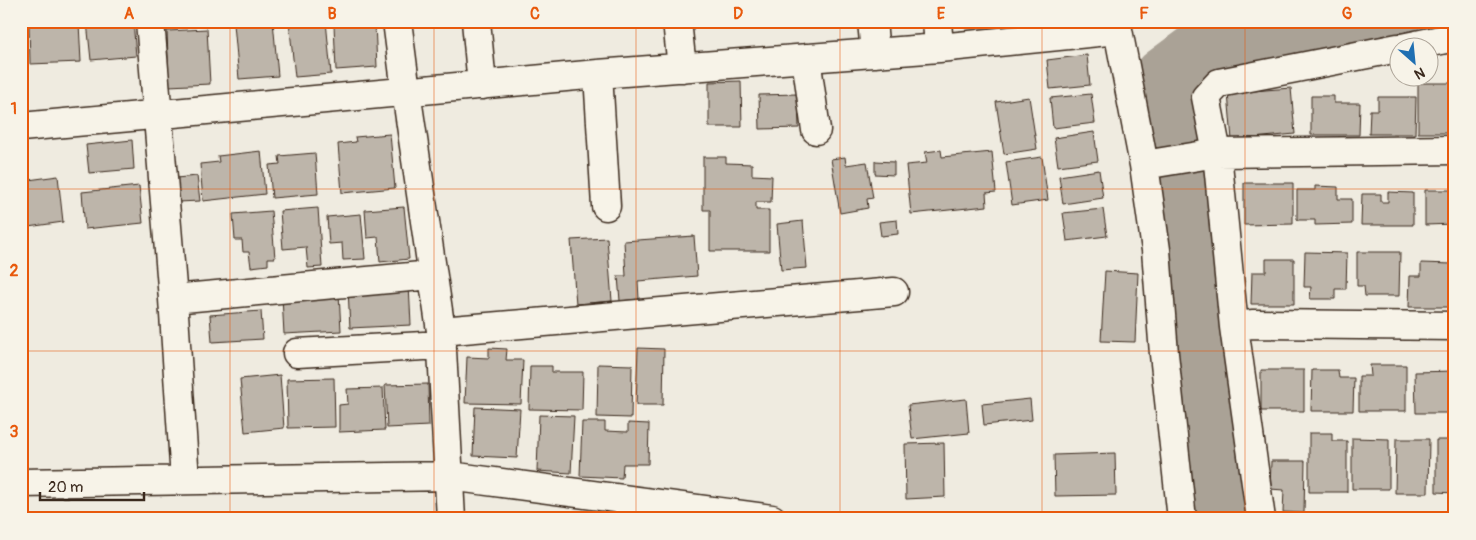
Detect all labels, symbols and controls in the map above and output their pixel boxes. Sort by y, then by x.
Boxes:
text: A [124,4,135,24]
text: B [327,4,337,24]
text: C [530,4,540,24]
text: D [733,4,743,24]
text: E [937,4,946,24]
text: F [1139,4,1149,24]
text: G [1342,4,1353,24]
north arrow [1388,38,1438,88]
text: N [1412,63,1428,83]
text: 1 [11,99,17,119]
text: 2 [10,261,19,281]
text: 3 [10,422,19,442]
scale bar [40,470,144,502]
text: 20 m [48,478,83,497]

